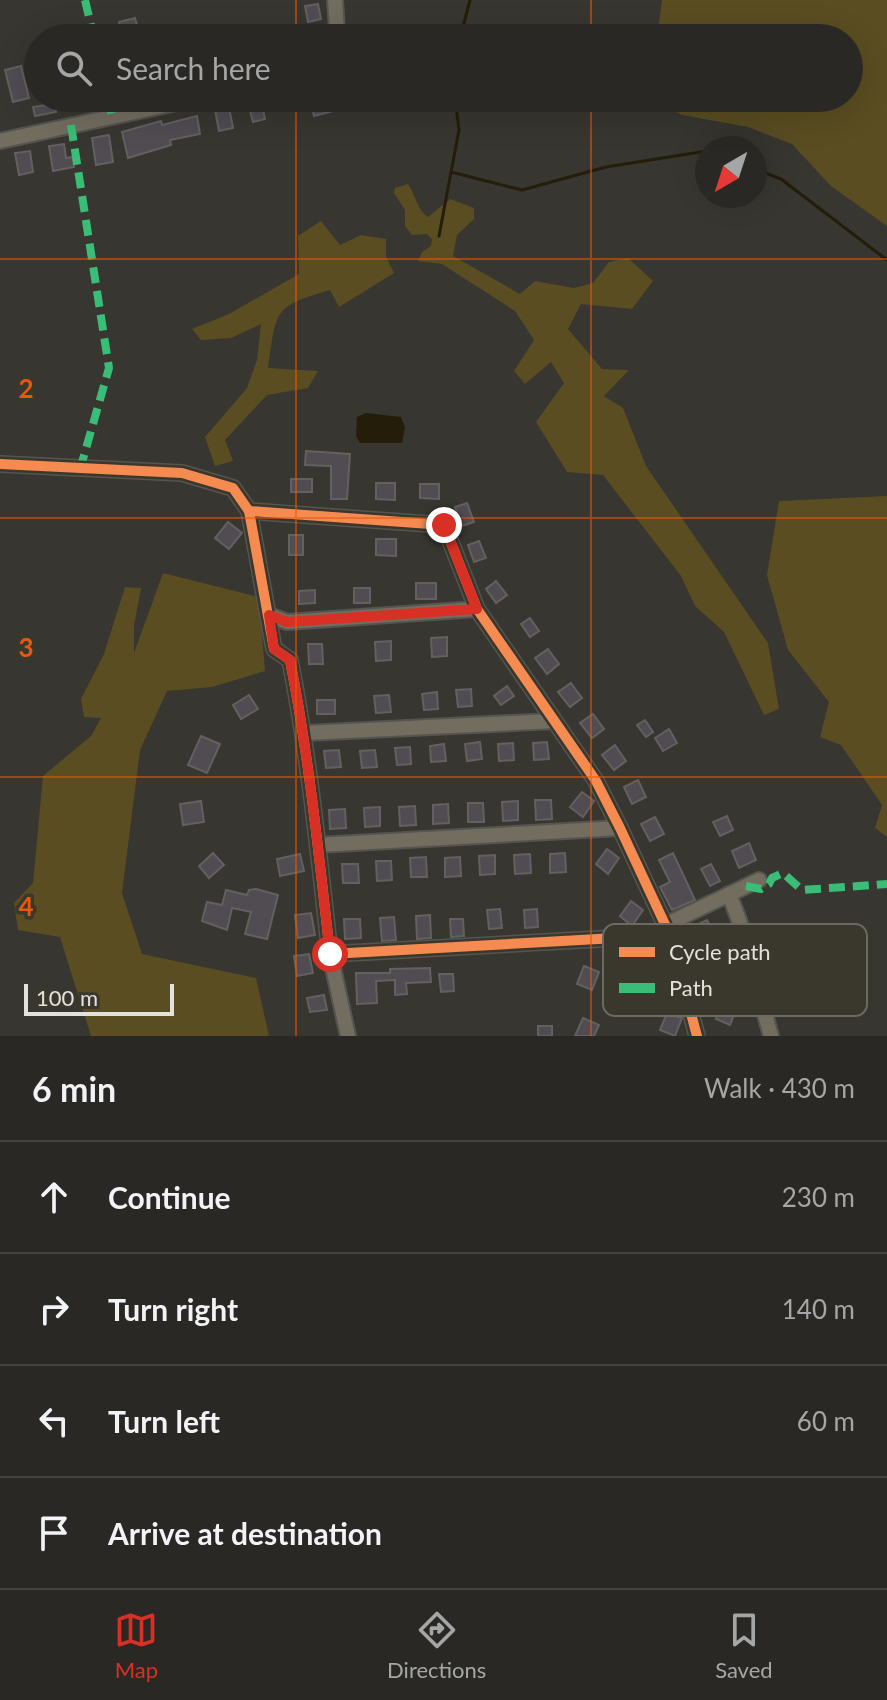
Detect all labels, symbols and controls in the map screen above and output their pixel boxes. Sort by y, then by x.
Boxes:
search box [24,24,863,112]
icon: search [52,46,96,90]
text: Search here [116,50,271,86]
north arrow [695,136,767,208]
text: 2 [18,372,34,404]
route end [426,507,462,543]
text: 3 [18,631,34,663]
text: 4 [18,890,34,922]
legend [603,924,867,1016]
route start [312,936,348,972]
text: Cycle path [669,938,771,965]
text: Path [669,974,713,1001]
scale bar [24,980,174,1016]
text: 100 m [36,984,98,1011]
text: 6 min [32,1068,116,1109]
text: Walk · 430 m [704,1072,855,1104]
icon: ahead [32,1175,76,1219]
text: Continue [108,1179,231,1215]
text: 230 m [782,1181,855,1213]
icon: right [32,1287,76,1331]
text: Turn right [108,1291,238,1327]
text: 140 m [782,1293,855,1325]
icon: left [32,1399,76,1443]
text: Turn left [108,1403,220,1439]
text: 60 m [797,1405,855,1437]
icon: arrive [32,1511,76,1555]
text: Arrive at destination [108,1515,382,1551]
tab: Map [114,1608,158,1683]
tab: Directions [387,1608,486,1683]
tab: Saved [715,1608,773,1683]

